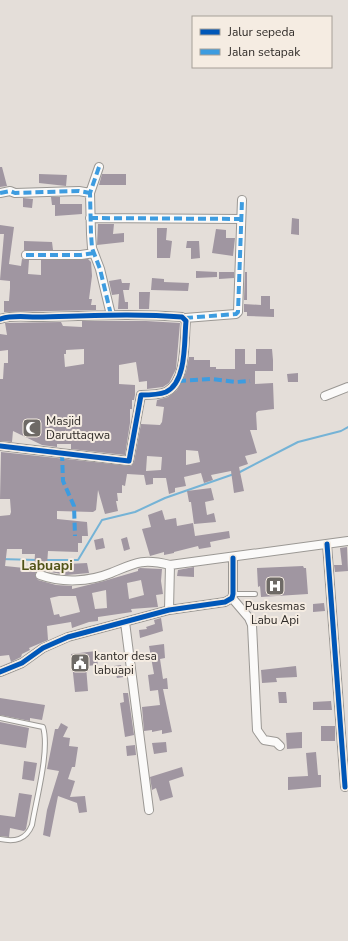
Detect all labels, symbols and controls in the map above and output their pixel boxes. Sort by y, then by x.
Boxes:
legend [192,16,332,68]
text: Jalur sepeda [227,24,295,40]
text: Jalan setapak [227,44,301,60]
place label: Masjid Daruttaqwa [46,413,110,443]
mosque icon: Masjid Daruttaqwa [21,417,43,439]
district label: Labuapi [21,556,73,575]
hospital icon: Puskesmas Labu Api [264,575,286,597]
place label: Puskesmas Labu Api [245,598,305,628]
place label: kantor desa labuapi [94,648,157,678]
public building icon: kantor desa labuapi [69,652,91,674]

